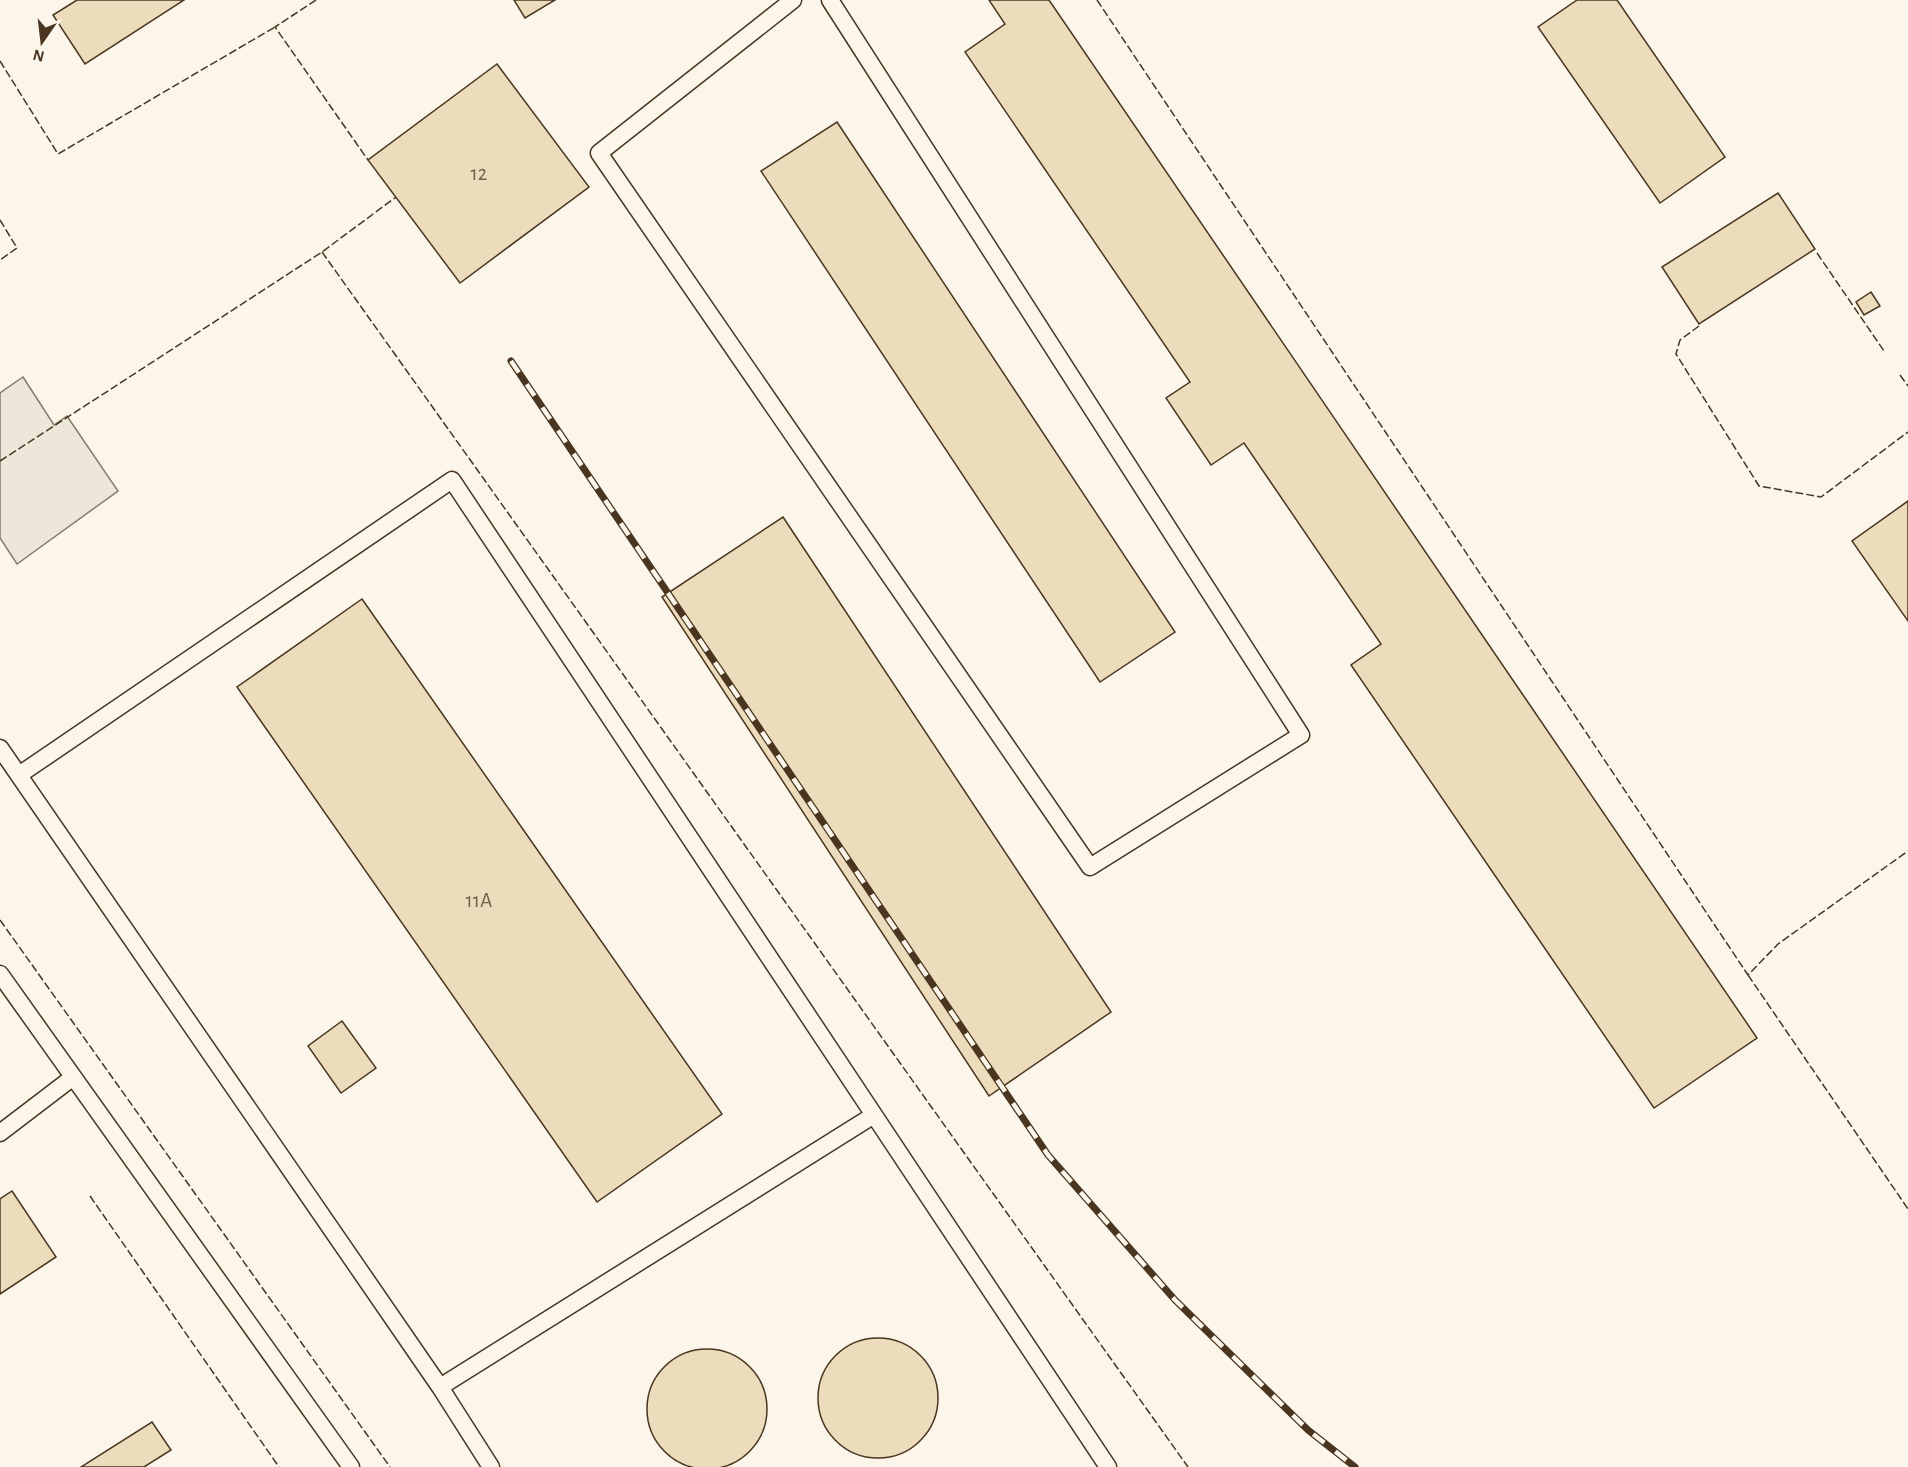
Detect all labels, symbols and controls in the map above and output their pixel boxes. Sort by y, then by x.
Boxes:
north arrow [12,12,72,72]
text: N [31,46,46,65]
house number: 12 [471,163,487,184]
house number: 11А [466,890,492,911]

